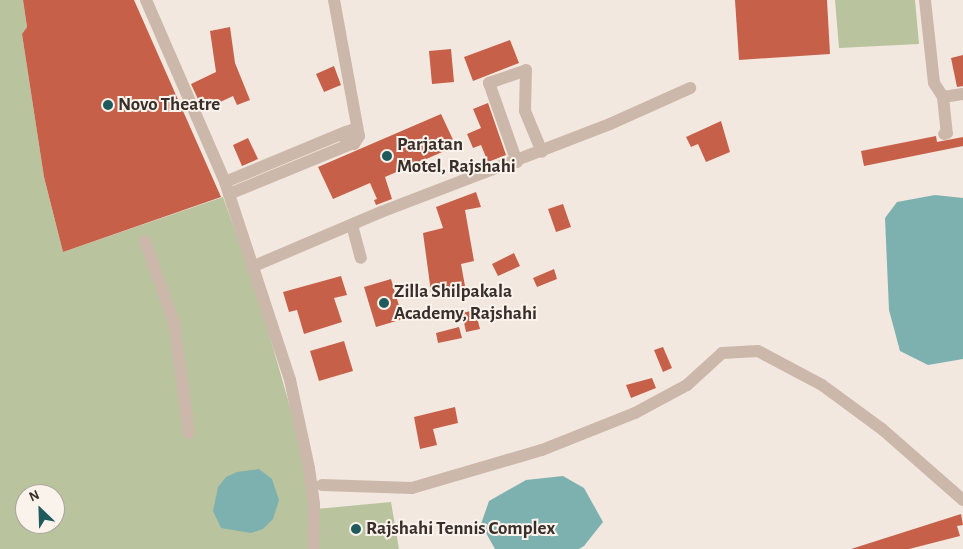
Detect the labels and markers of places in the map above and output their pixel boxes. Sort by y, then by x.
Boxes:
place label: Novo Theatre [118,94,220,116]
marker: Novo Theatre [102,99,114,111]
place label: Parjatan Motel, Rajshahi [397,134,516,178]
marker: Parjatan Motel, Rajshahi [381,150,393,162]
place label: Zilla Shilpakala Academy, Rajshahi [394,281,537,325]
marker: Zilla Shilpakala Academy, Rajshahi [378,297,390,309]
place label: Rajshahi Tennis Complex [366,518,555,540]
marker: Rajshahi Tennis Complex [350,523,362,535]

